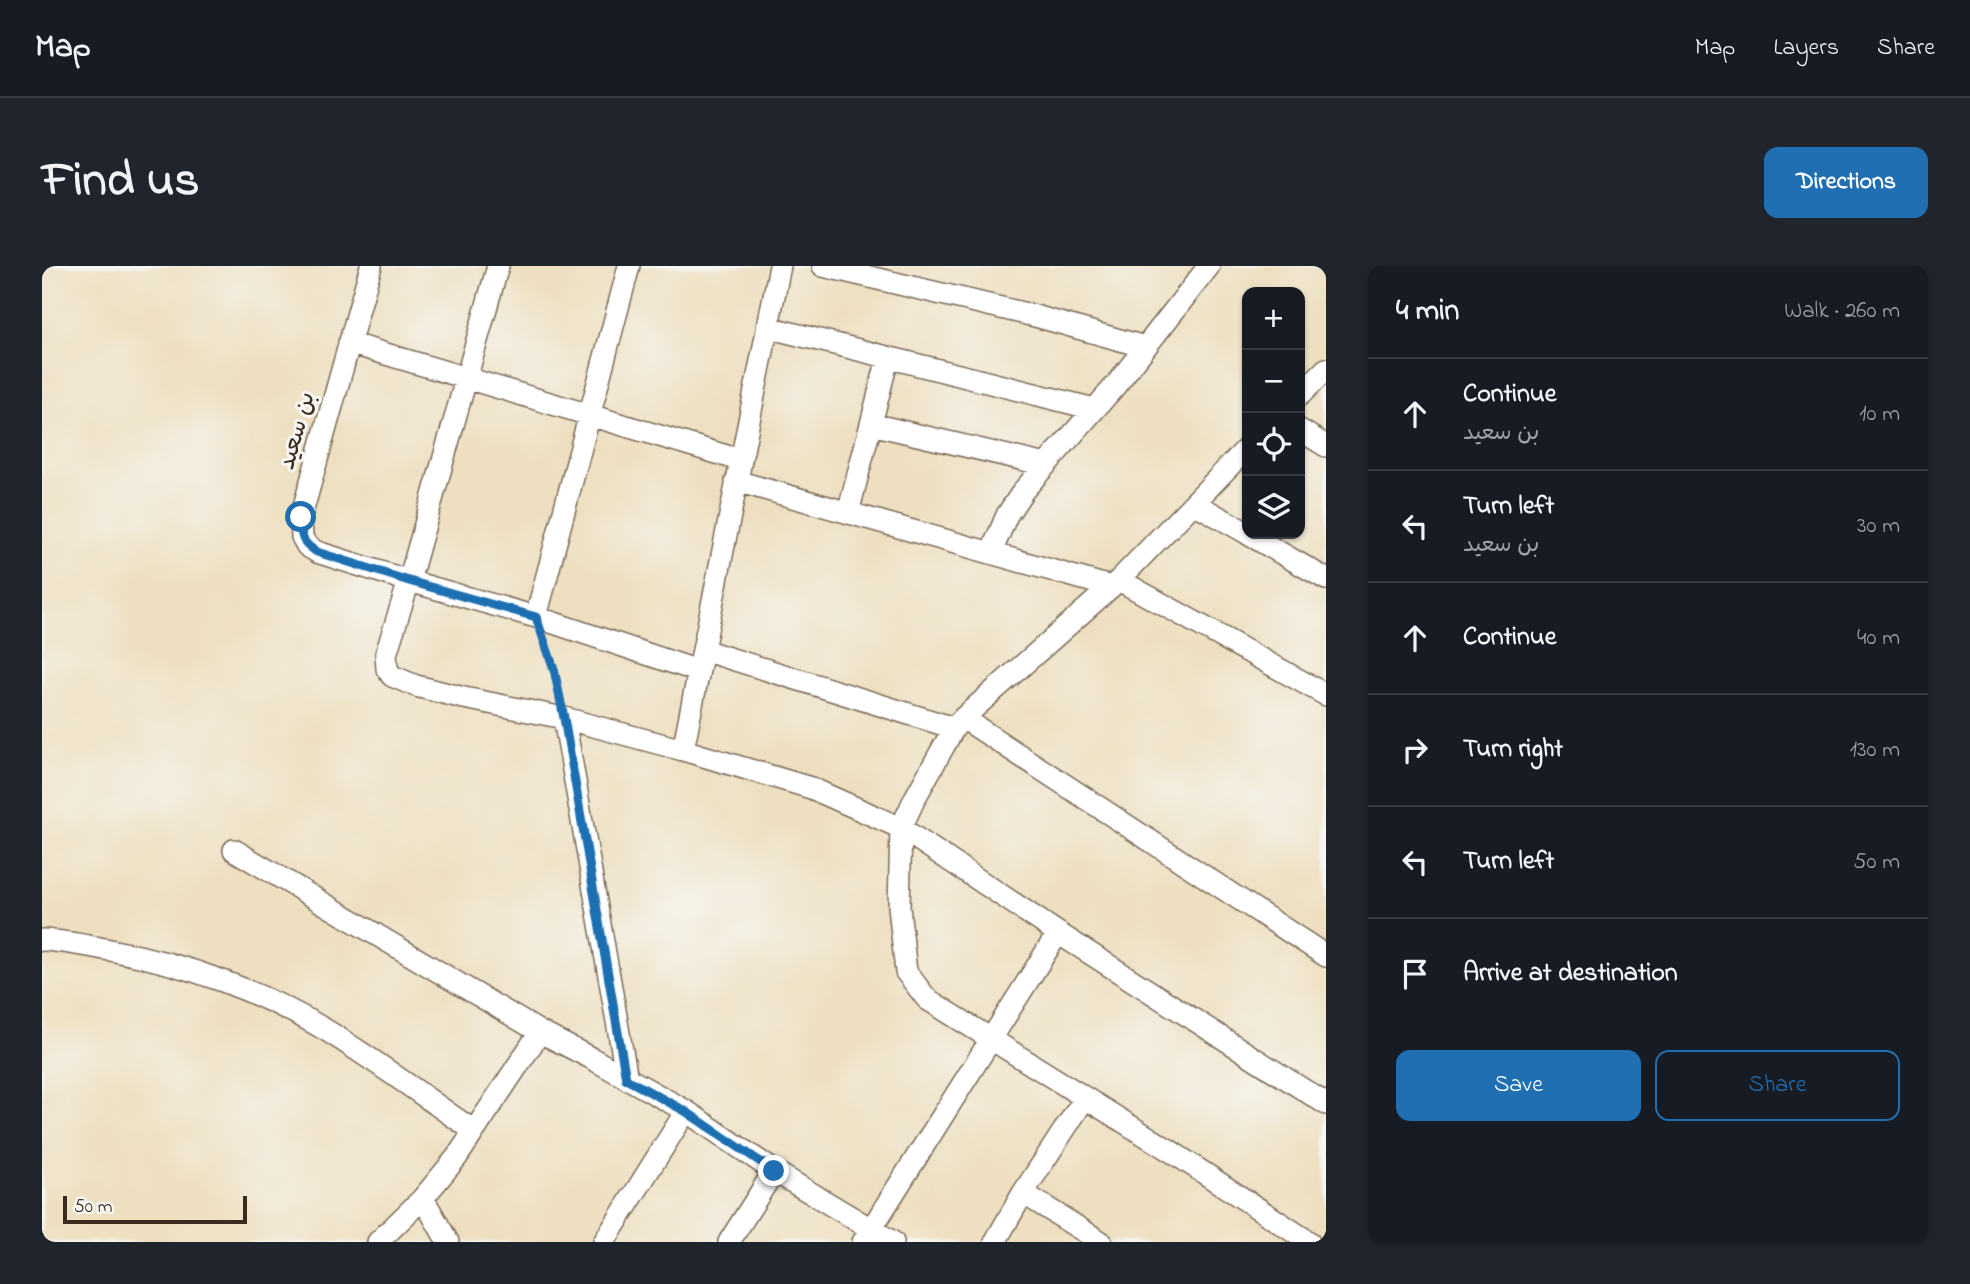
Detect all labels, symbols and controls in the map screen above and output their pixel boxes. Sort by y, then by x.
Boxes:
text: Map [35,24,91,72]
text: Map [1695,31,1735,66]
text: Layers [1773,31,1839,66]
text: Share [1877,31,1935,66]
text: Find us [42,146,199,218]
button: Directions [1764,147,1928,218]
map controls [1242,287,1305,539]
button: + [1242,287,1305,350]
text: 4 min [1396,290,1459,334]
text: Walk · 260 m [1784,295,1900,328]
button: − [1242,350,1305,413]
text: Continue [1463,376,1556,414]
street label: بن سعيد [270,388,326,474]
icon: ahead [1396,395,1434,433]
text: 10 m [1859,398,1900,431]
button: locate [1242,413,1305,476]
text: بن سعيد [1463,417,1539,450]
button: layers [1242,476,1305,539]
text: Turn left [1463,488,1554,526]
route start [285,501,316,532]
icon: left [1396,507,1434,545]
text: 30 m [1857,510,1900,543]
text: بن سعيد [1463,529,1539,562]
icon: ahead [1396,619,1434,657]
text: Continue [1463,619,1556,657]
text: 40 m [1857,622,1900,655]
icon: right [1396,731,1434,769]
text: Turn right [1463,731,1563,769]
text: 130 m [1850,734,1900,767]
icon: left [1396,843,1434,881]
text: Turn left [1463,843,1554,881]
text: 50 m [1853,846,1900,879]
icon: arrive [1396,955,1434,993]
text: Arrive at destination [1463,955,1678,993]
button: Save [1396,1050,1641,1121]
button: Share [1655,1050,1900,1121]
route end [758,1155,789,1186]
scale bar [63,1193,247,1225]
text: 50 m [74,1194,113,1221]

